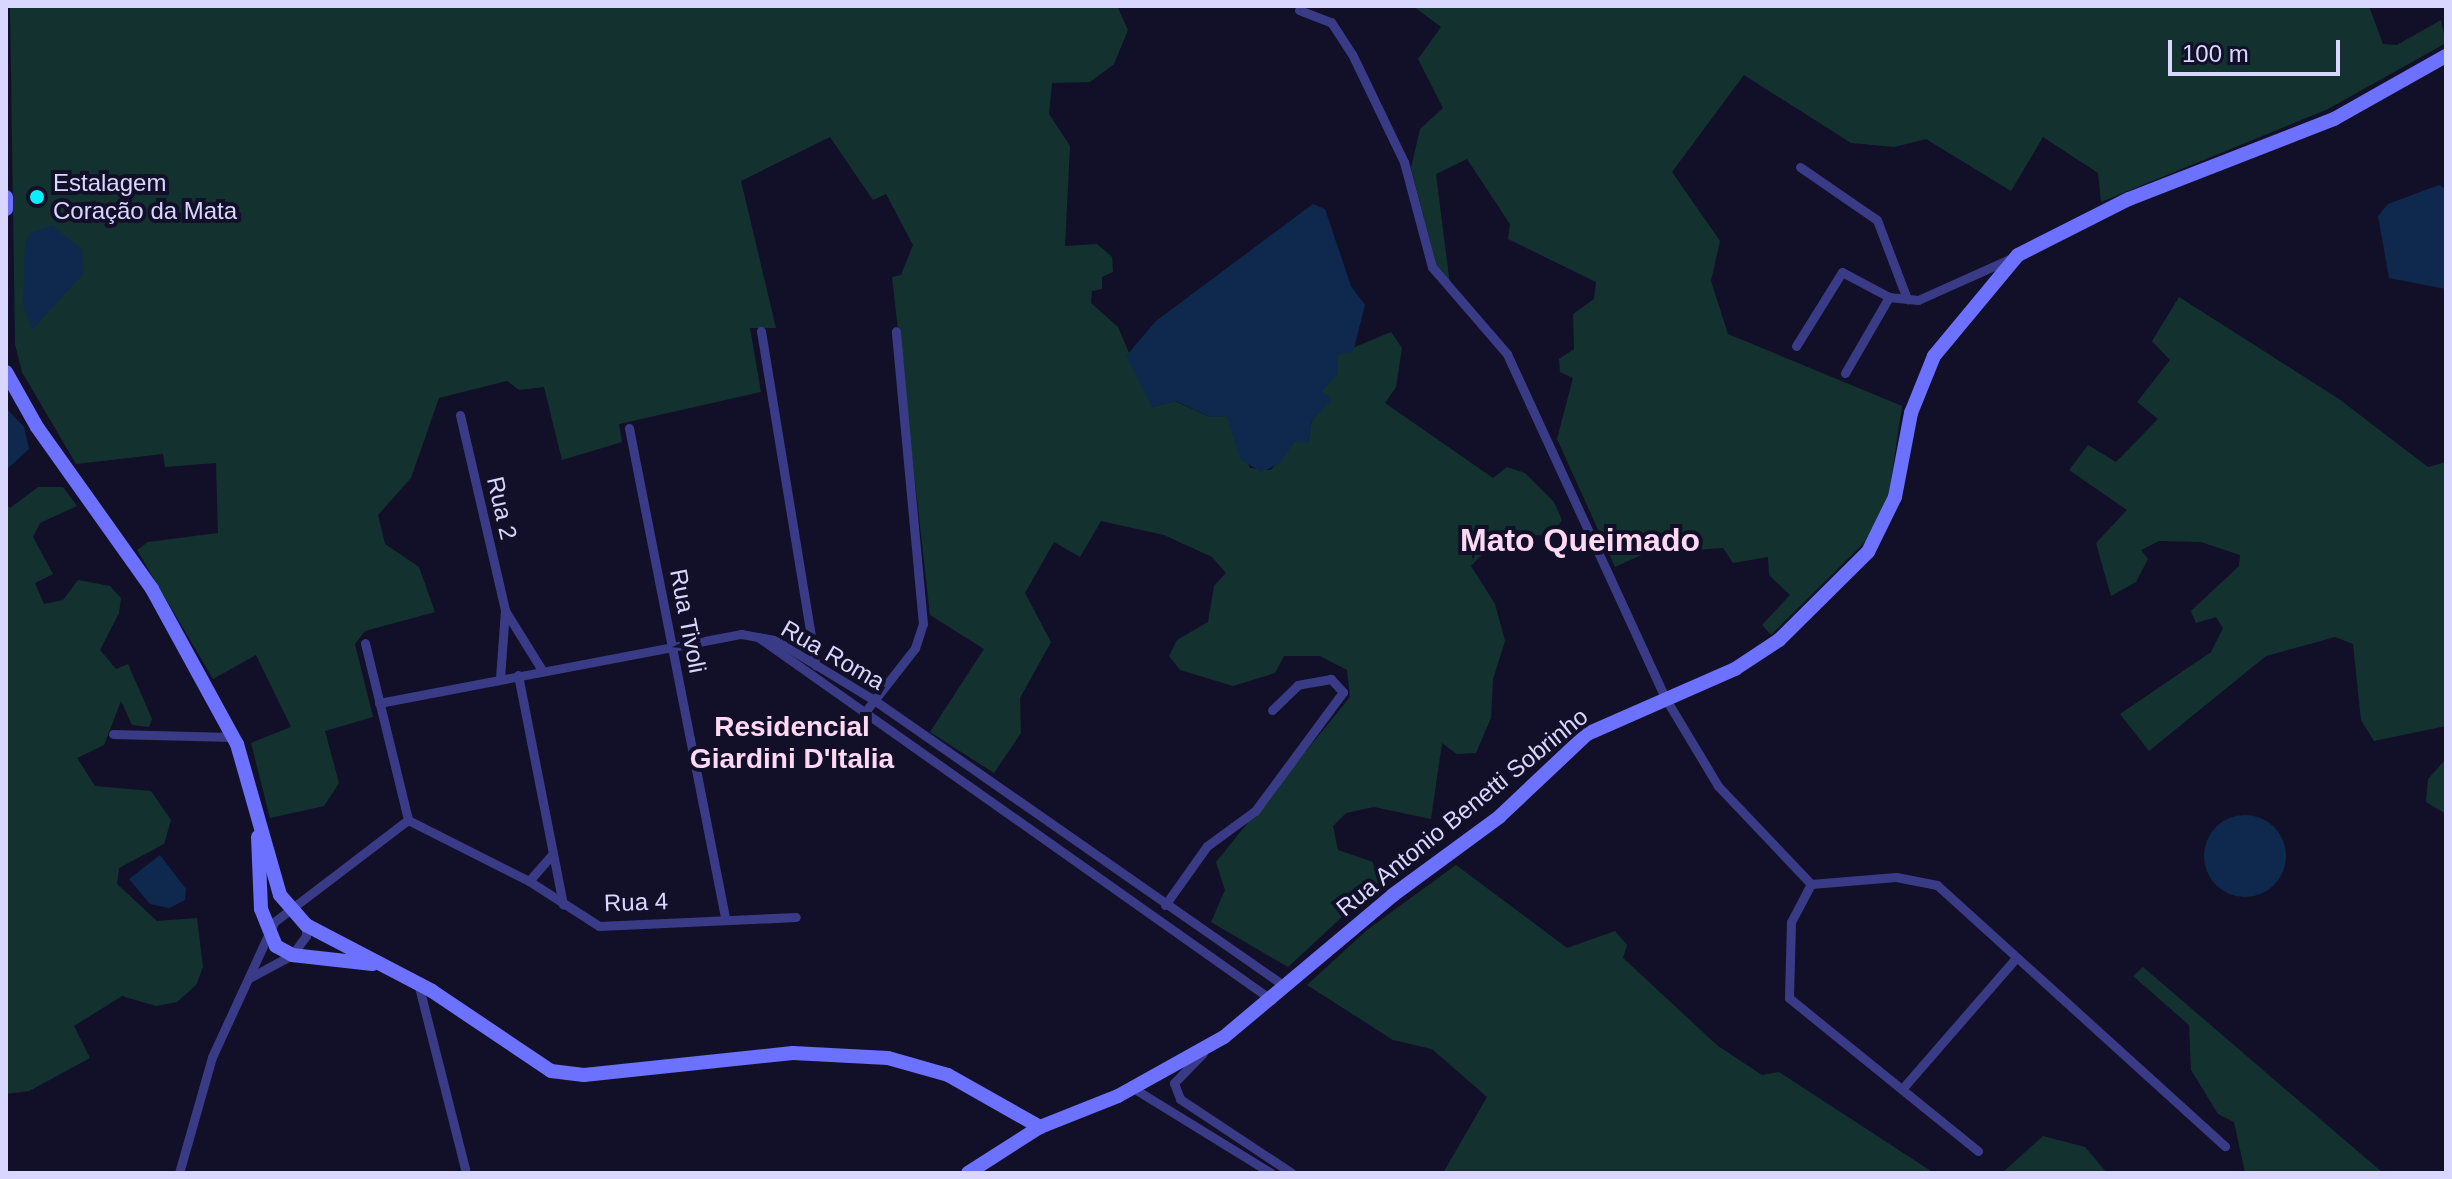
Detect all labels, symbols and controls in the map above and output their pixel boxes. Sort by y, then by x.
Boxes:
scale bar [2172,24,2344,74]
text: 100 m [2182,40,2249,67]
place label: Estalagem Coração da Mata [53,169,237,225]
marker: Estalagem Coração da Mata [28,188,46,206]
street label: Rua 2 [481,474,523,542]
district label: Mato Queimado [1460,521,1700,559]
street label: Rua Tivoli [664,566,712,676]
street label: Rua Roma [776,614,890,696]
street label: Rua Antonio Benetti Sobrinho [1330,701,1594,923]
district label: Residencial Giardini D'Italia [690,710,894,776]
street label: Rua 4 [603,886,669,918]

